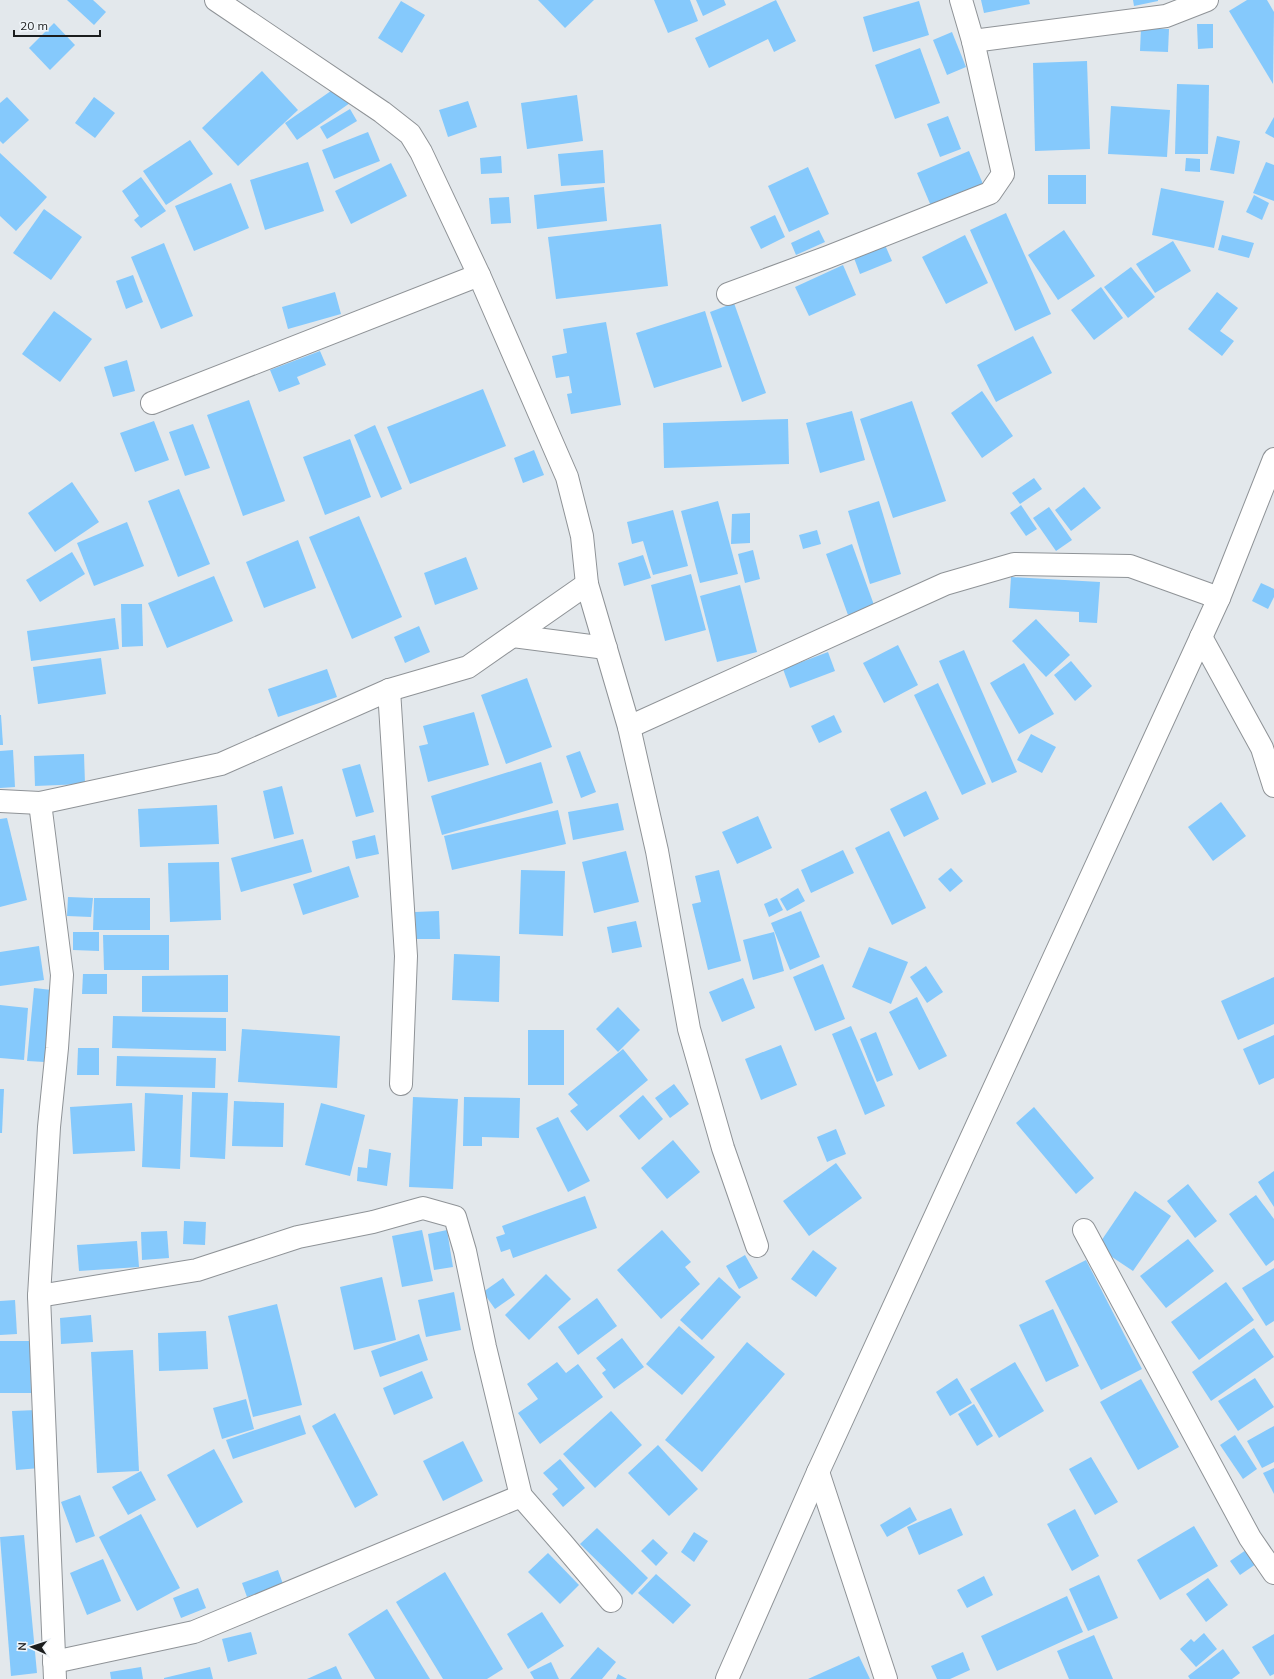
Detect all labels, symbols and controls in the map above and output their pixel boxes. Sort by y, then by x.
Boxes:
scale bar [14,12,100,38]
text: 20 m [20,18,48,33]
north arrow [12,1627,52,1667]
text: N [15,1642,29,1651]

